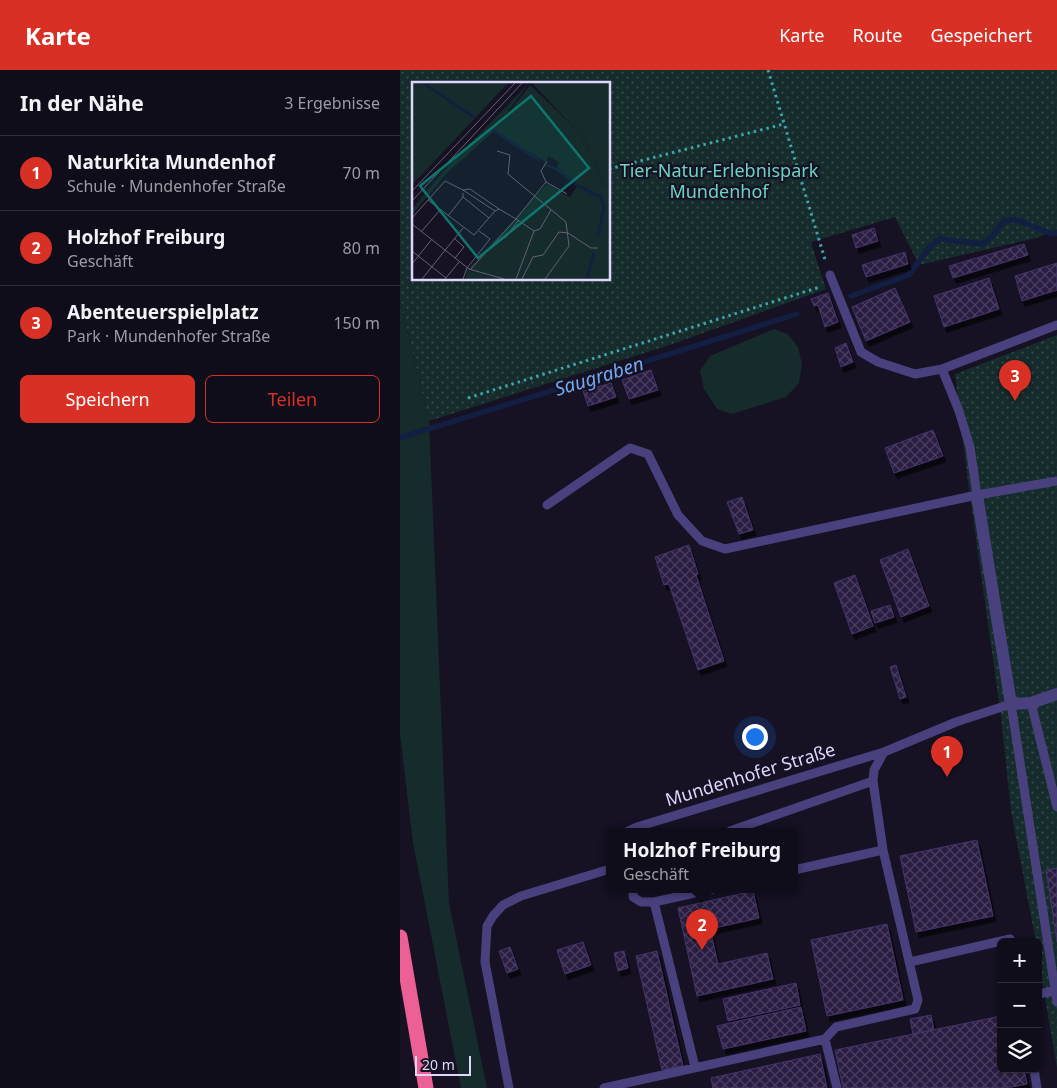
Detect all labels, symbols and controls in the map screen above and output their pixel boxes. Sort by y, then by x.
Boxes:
text: Karte [25,19,91,52]
text: Karte [779,23,825,47]
text: Route [853,23,902,47]
text: Gespeichert [930,23,1032,47]
inset map [412,82,610,280]
text: In der Nähe [20,89,144,117]
text: 3 Ergebnisse [284,92,380,114]
text: Naturkita Mundenhof [67,149,275,175]
park label: Tier-Natur-Erlebnispark Mundenhof [620,158,819,203]
text: 1 [31,162,41,184]
text: 70 m [343,162,380,184]
text: Schule · Mundenhofer Straße [67,175,286,197]
text: Holzhof Freiburg [67,224,225,250]
text: 2 [31,237,41,259]
text: 80 m [343,237,380,259]
text: Geschäft [67,250,133,272]
text: Abenteuerspielplatz [67,299,259,325]
text: 3 [31,312,41,334]
text: 150 m [333,312,380,334]
text: Park · Mundenhofer Straße [67,325,270,347]
water label: Saugraben [551,350,647,402]
pin: 3 [999,360,1031,401]
button: Speichern [20,375,195,423]
button: Teilen [205,375,380,423]
your location [742,724,768,750]
pin: 1 [931,736,963,777]
street label: Mundenhofer Straße [662,737,838,811]
popup [606,828,798,893]
text: Holzhof Freiburg [623,837,781,863]
text: Geschäft [623,863,689,885]
pin: 2 [686,909,718,950]
map controls [997,938,1042,1073]
button: + [997,938,1042,983]
button: − [997,983,1042,1028]
button: layers [997,1028,1042,1073]
scale bar [415,1053,471,1076]
text: 20 m [422,1055,455,1074]

